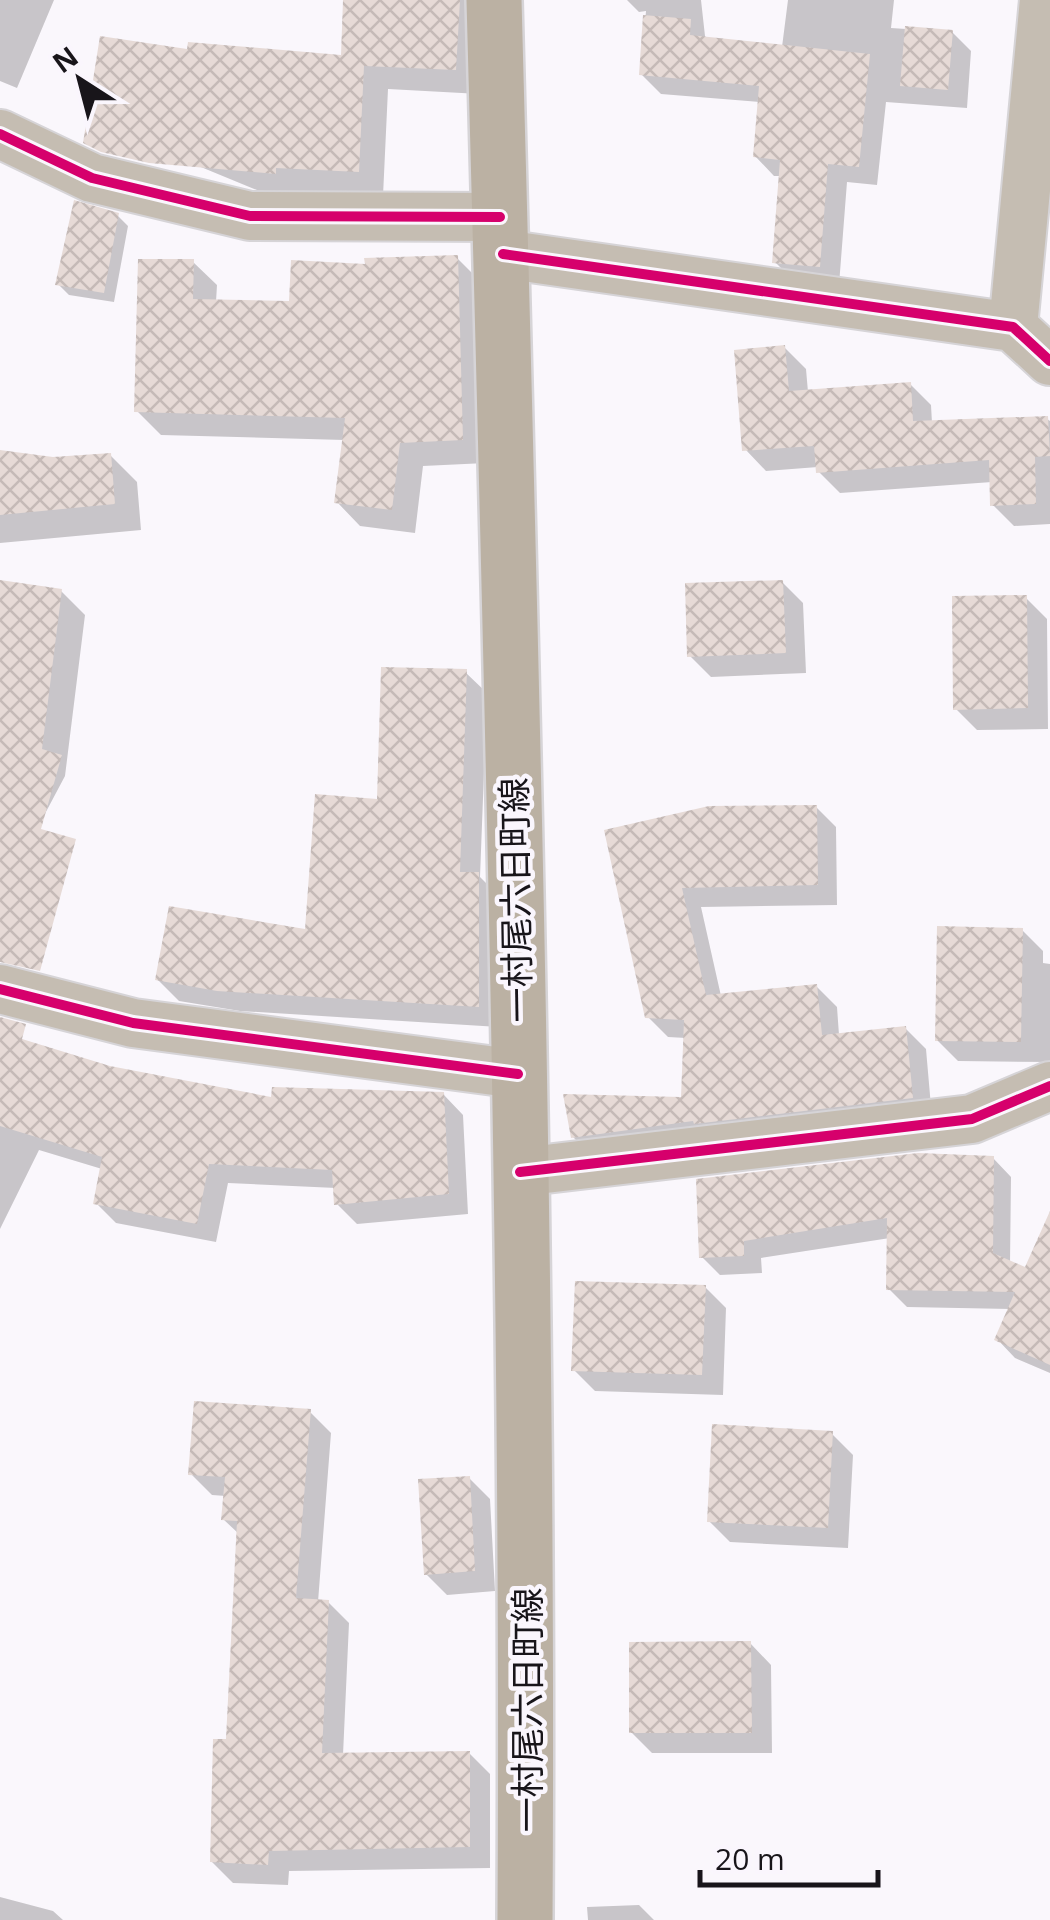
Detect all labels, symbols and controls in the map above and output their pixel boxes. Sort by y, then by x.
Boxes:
north arrow [30,30,130,130]
text: N [44,37,85,81]
street label: 一村尾六日町線 [489,777,541,1023]
street label: 一村尾六日町線 [503,1587,550,1833]
scale bar [700,1825,878,1887]
text: 20 m [715,1838,785,1879]

